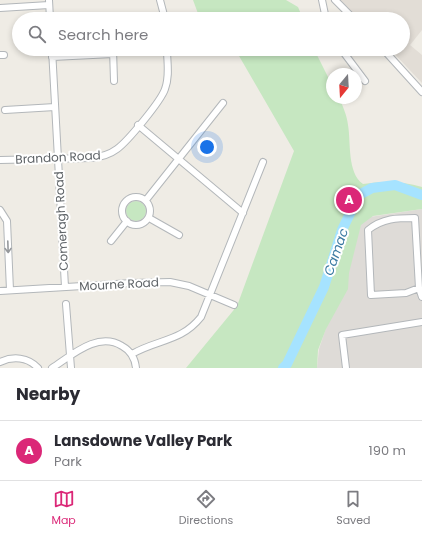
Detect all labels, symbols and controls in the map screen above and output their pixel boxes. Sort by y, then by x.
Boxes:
search box [12,12,410,56]
icon: search [26,23,48,45]
text: Search here [58,24,148,45]
north arrow [326,68,362,104]
your location [197,137,217,157]
street label: Brandon Road [15,146,101,168]
street label: Comeragh Road [50,171,72,271]
pin: A [336,185,362,215]
water label: Camac [319,226,353,278]
one-way arrow [4,240,12,253]
street label: Mourne Road [79,273,159,295]
text: Nearby [16,382,80,406]
text: Lansdowne Valley Park [54,430,232,451]
text: A [24,441,34,460]
text: 190 m [369,441,406,460]
text: Park [54,452,82,471]
tab: Map [51,488,76,529]
tab: Directions [179,488,233,529]
tab: Saved [336,488,371,529]

